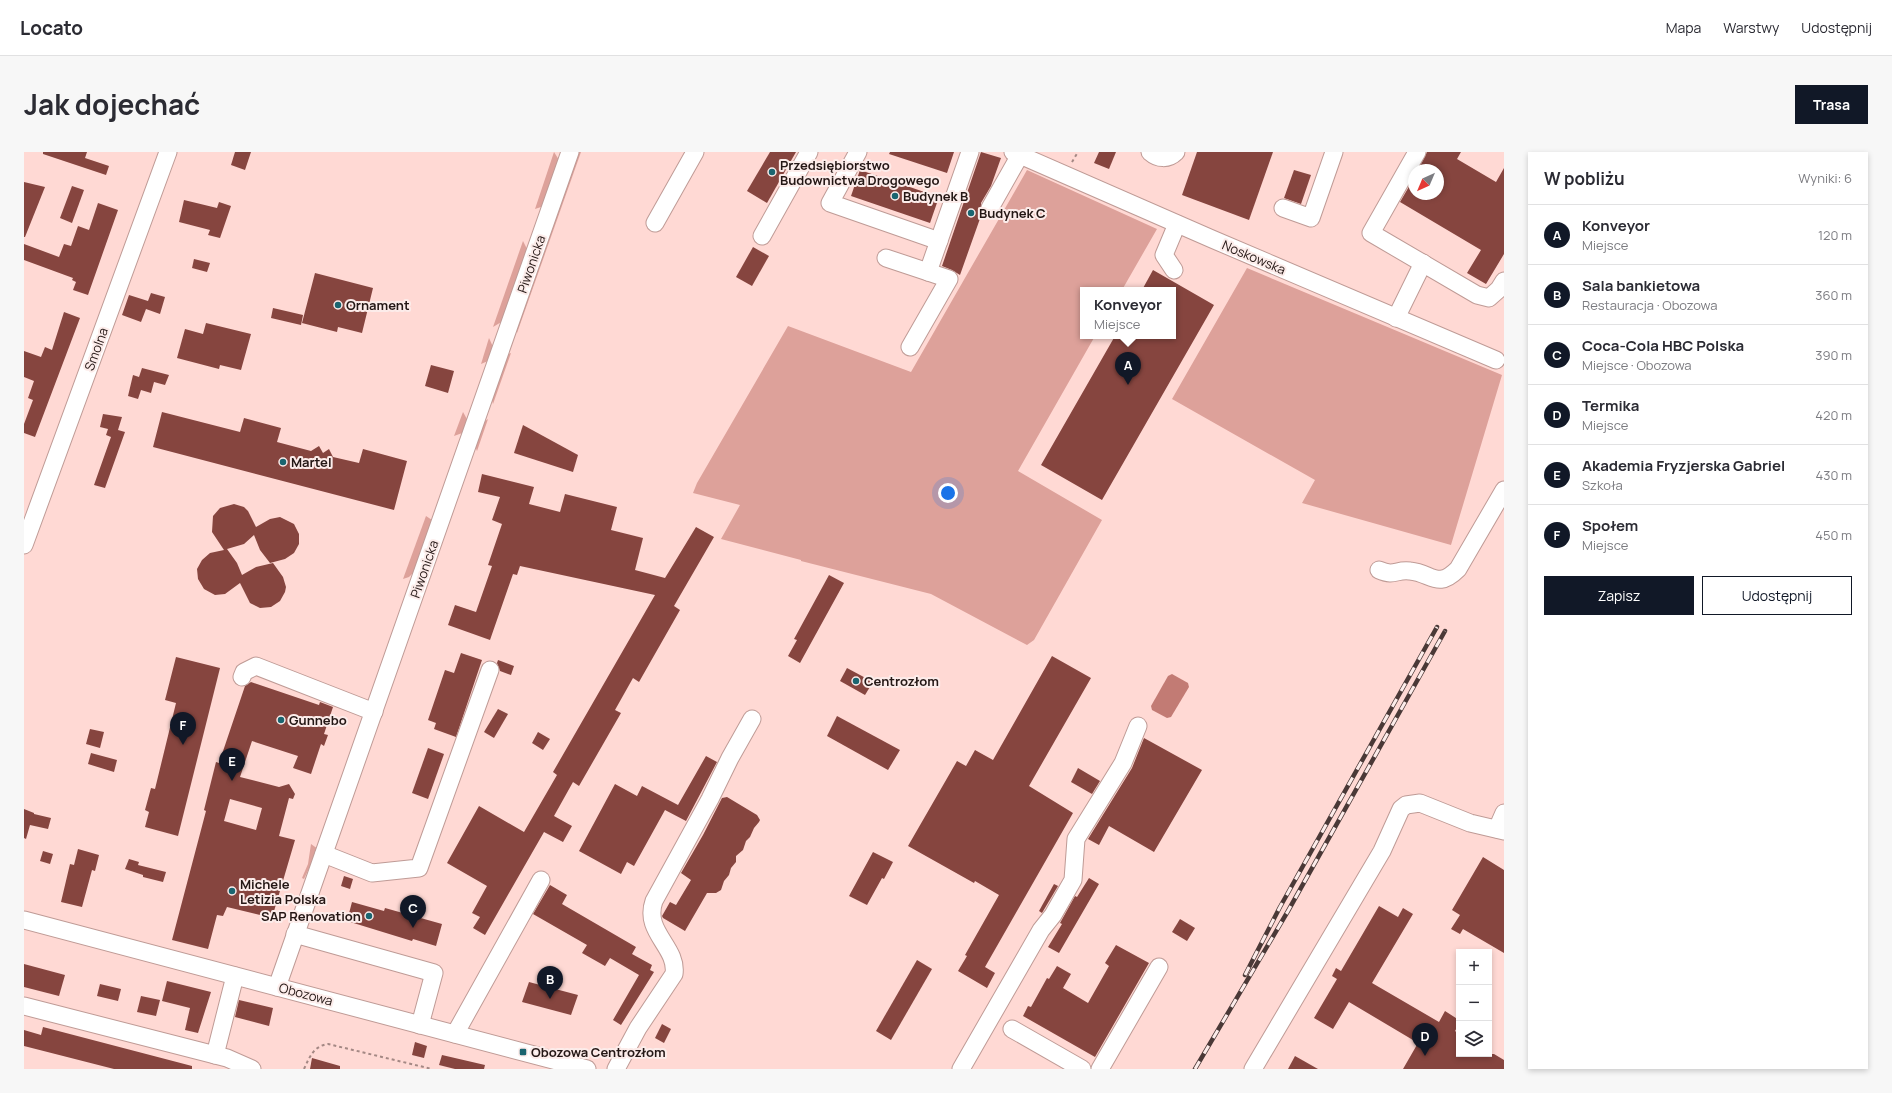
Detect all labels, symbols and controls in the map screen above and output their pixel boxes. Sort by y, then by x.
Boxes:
text: Locato [20,15,83,41]
text: Mapa [1666,18,1701,37]
text: Warstwy [1723,18,1779,37]
text: Udostępnij [1801,18,1872,37]
text: Jak dojechać [24,85,200,123]
button: Trasa [1795,85,1868,124]
place label: Przedsiębiorstwo Budownictwa Drogowego [780,156,940,189]
north arrow [1408,164,1444,200]
marker: Przedsiębiorstwo Budownictwa Drogowego [767,167,777,177]
text: W pobliżu [1544,167,1625,190]
text: Wyniki: 6 [1798,169,1852,187]
place label: Budynek B [903,187,968,205]
marker: Budynek B [890,191,900,201]
place label: Budynek C [979,204,1046,222]
marker: Budynek C [966,208,976,218]
text: Konveyor [1582,215,1650,236]
text: A [1553,226,1561,244]
text: 120 m [1818,226,1852,244]
street label: Piwonicka [513,233,549,295]
street label: Noskowska [1220,236,1288,278]
text: Miejsce [1582,236,1628,254]
text: Sala bankietowa [1582,275,1700,296]
text: B [1553,286,1561,304]
text: 360 m [1815,286,1852,304]
popup [1080,287,1176,339]
text: Konveyor [1094,294,1162,315]
place label: Ornament [346,296,410,314]
text: Restauracja · Obozowa [1582,296,1717,314]
marker: Ornament [333,300,343,310]
text: Miejsce [1094,315,1140,333]
street label: Smolna [80,325,112,373]
text: Coca-Cola HBC Polska [1582,335,1744,356]
text: C [1552,346,1562,364]
text: 390 m [1815,346,1852,364]
pin: A [1115,352,1141,385]
text: Miejsce · Obozowa [1582,356,1692,374]
text: Termika [1582,395,1639,416]
text: D [1552,406,1562,424]
text: 420 m [1815,406,1852,424]
text: Miejsce [1582,416,1628,434]
place label: Martel [291,453,332,471]
text: Akademia Fryzjerska Gabriel [1582,455,1785,476]
marker: Martel [278,457,288,467]
text: E [1553,466,1561,484]
text: 430 m [1816,466,1852,484]
text: Szkoła [1582,476,1623,494]
your location [938,483,958,503]
text: Społem [1582,515,1638,536]
text: F [1554,526,1560,544]
text: 450 m [1815,526,1852,544]
text: Miejsce [1582,536,1628,554]
street label: Piwonicka [406,538,442,600]
button: Zapisz [1544,576,1694,615]
button: Udostępnij [1702,576,1852,615]
place label: Centrozłom [864,672,939,690]
marker: Centrozłom [851,676,861,686]
place label: Gunnebo [289,711,347,729]
pin: F [170,712,196,745]
marker: Gunnebo [276,715,286,725]
pin: E [219,748,245,781]
place label: Michele Letizia Polska [240,875,326,908]
marker: Michele Letizia Polska [227,886,237,896]
pin: C [400,895,426,928]
place label: SAP Renovation [261,907,361,925]
marker: SAP Renovation [364,911,374,921]
map controls [1456,949,1492,1057]
button: + [1456,949,1492,985]
pin: B [537,966,563,999]
street label: Obozowa [277,978,335,1010]
button: − [1456,985,1492,1021]
button: layers [1456,1021,1492,1057]
pin: D [1412,1023,1438,1056]
place label: Obozowa Centrozłom [531,1043,666,1061]
marker: Obozowa Centrozłom [518,1047,528,1057]

